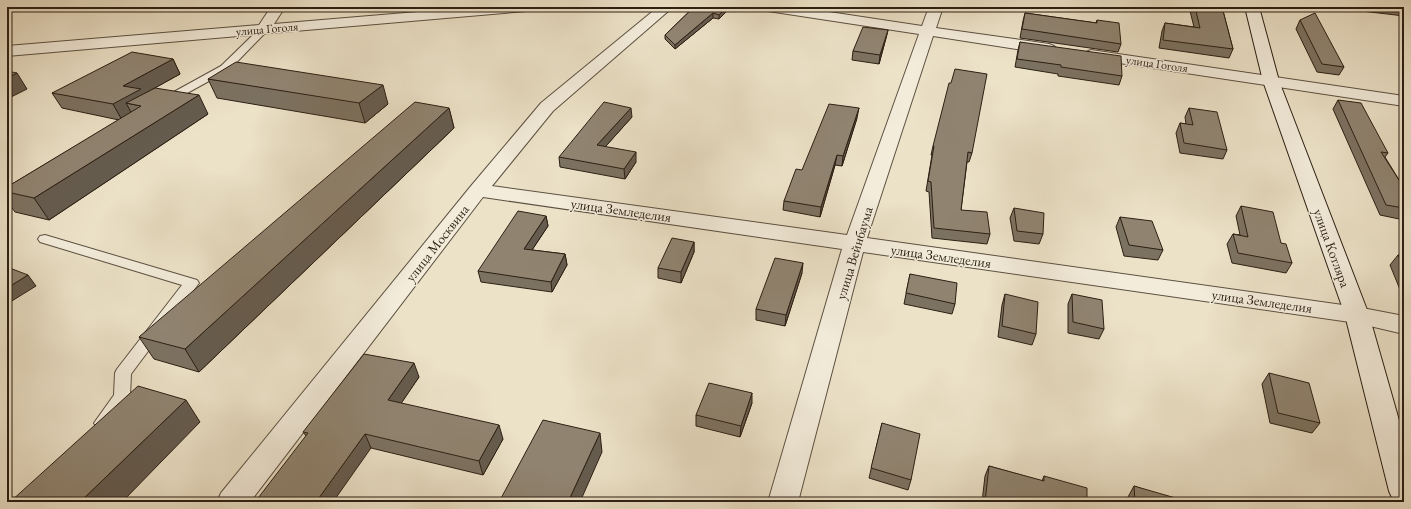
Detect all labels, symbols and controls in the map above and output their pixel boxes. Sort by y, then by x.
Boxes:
street label: улица Гоголя [235,18,299,40]
street label: улица Гоголя [1125,52,1190,76]
street label: улица Земледелия [570,194,672,226]
street label: улица Москвина [401,200,473,285]
street label: улица Вейнбаума [831,204,877,302]
street label: улица Котляра [1309,206,1355,290]
street label: улица Земледелия [890,240,992,272]
street label: улица Земледелия [1211,285,1313,317]

